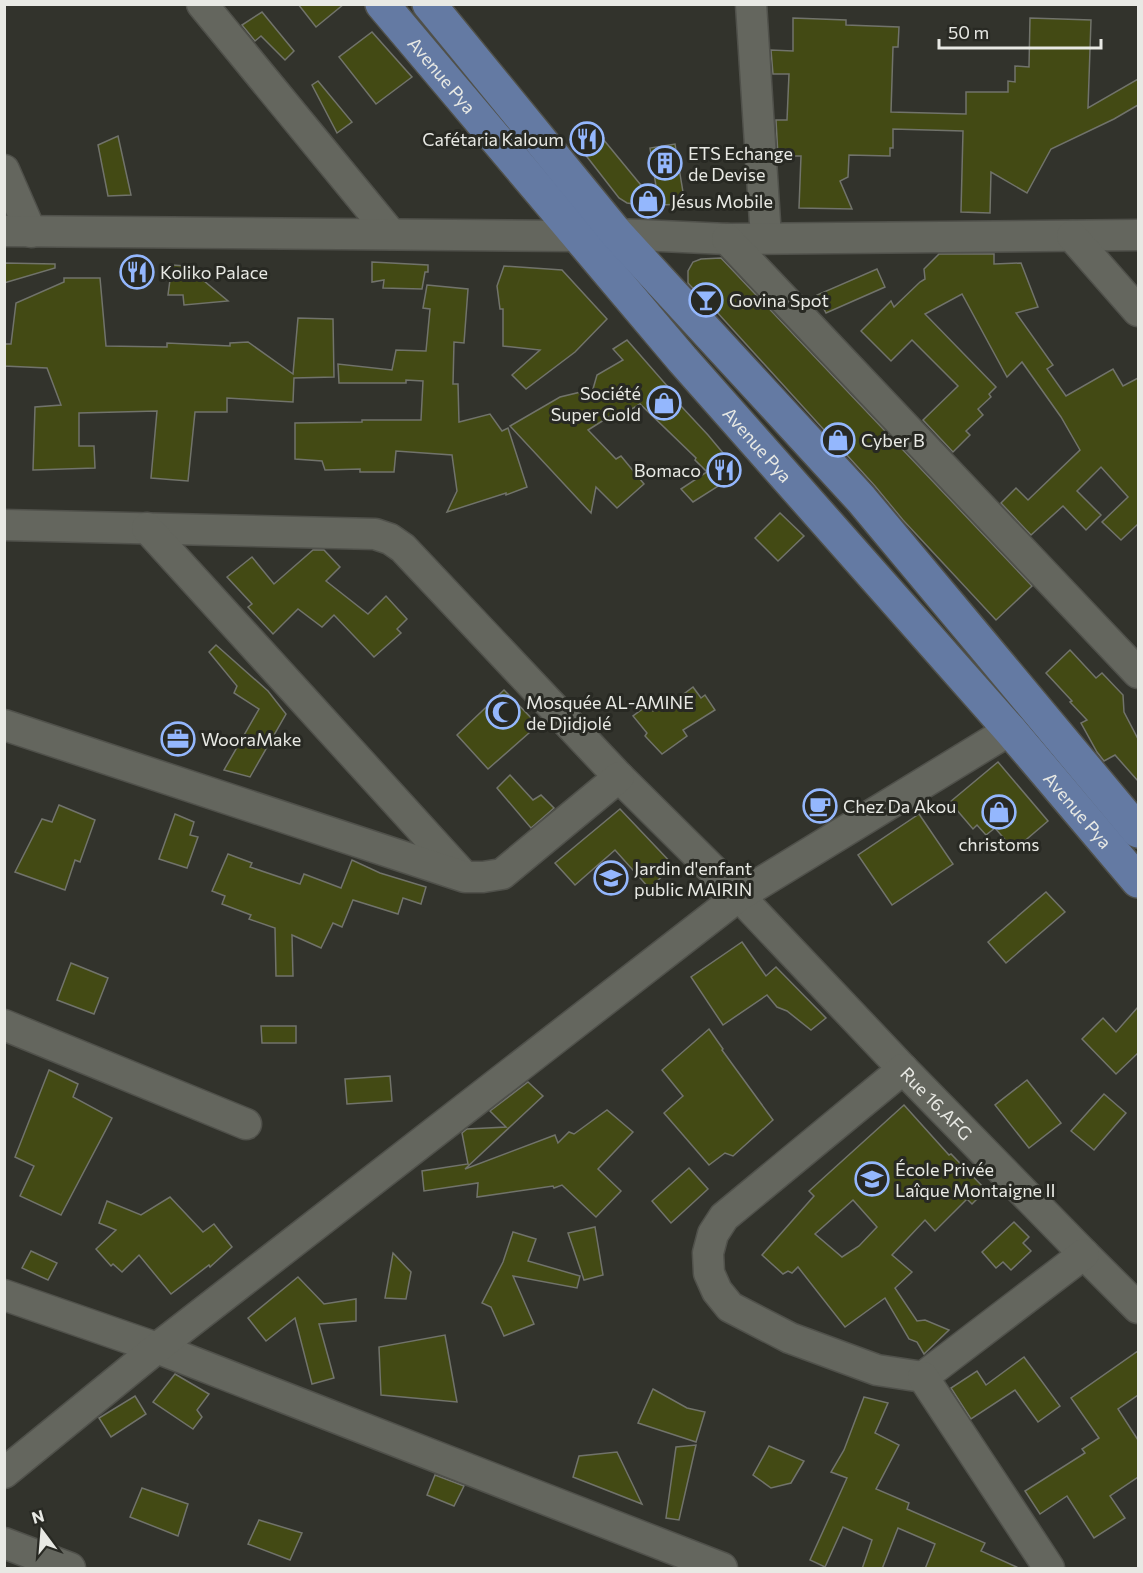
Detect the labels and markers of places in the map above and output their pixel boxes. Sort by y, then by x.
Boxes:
restaurant icon: Cafétaria Kaloum [569,121,605,157]
place label: Cafétaria Kaloum [422,128,564,150]
place label: ETS Echange de Devise [688,142,793,185]
building icon: ETS Echange de Devise [647,145,683,181]
shop icon: Jésus Mobile [630,183,666,219]
place label: Jésus Mobile [671,190,773,212]
restaurant icon: Koliko Palace [119,254,155,290]
place label: Koliko Palace [160,261,268,283]
bar icon: Govina Spot [688,282,724,318]
place label: Govina Spot [729,289,829,311]
place label: Société Super Gold [551,382,641,425]
shop icon: Société Super Gold [646,385,682,421]
shop icon: Cyber B [820,422,856,458]
place label: Cyber B [861,429,925,451]
restaurant icon: Bomaco [706,452,742,488]
place label: Bomaco [634,459,701,481]
place label: Mosquée AL-AMINE de Djidjolé [526,691,694,734]
mosque icon: Mosquée AL-AMINE de Djidjolé [485,694,521,730]
office icon: WooraMake [160,721,196,757]
place label: WooraMake [201,728,301,750]
cafe icon: Chez Da Akou [802,788,838,824]
shop icon: christoms [981,794,1017,830]
place label: Chez Da Akou [843,795,956,817]
place label: christoms [958,833,1040,855]
place label: Jardin d'enfant public MAIRIN [634,857,752,900]
school or university icon: Jardin d'enfant public MAIRIN [593,860,629,896]
place label: École Privée Laîque Montaigne II [895,1158,1056,1201]
school or university icon: École Privée Laîque Montaigne II [854,1161,890,1197]

